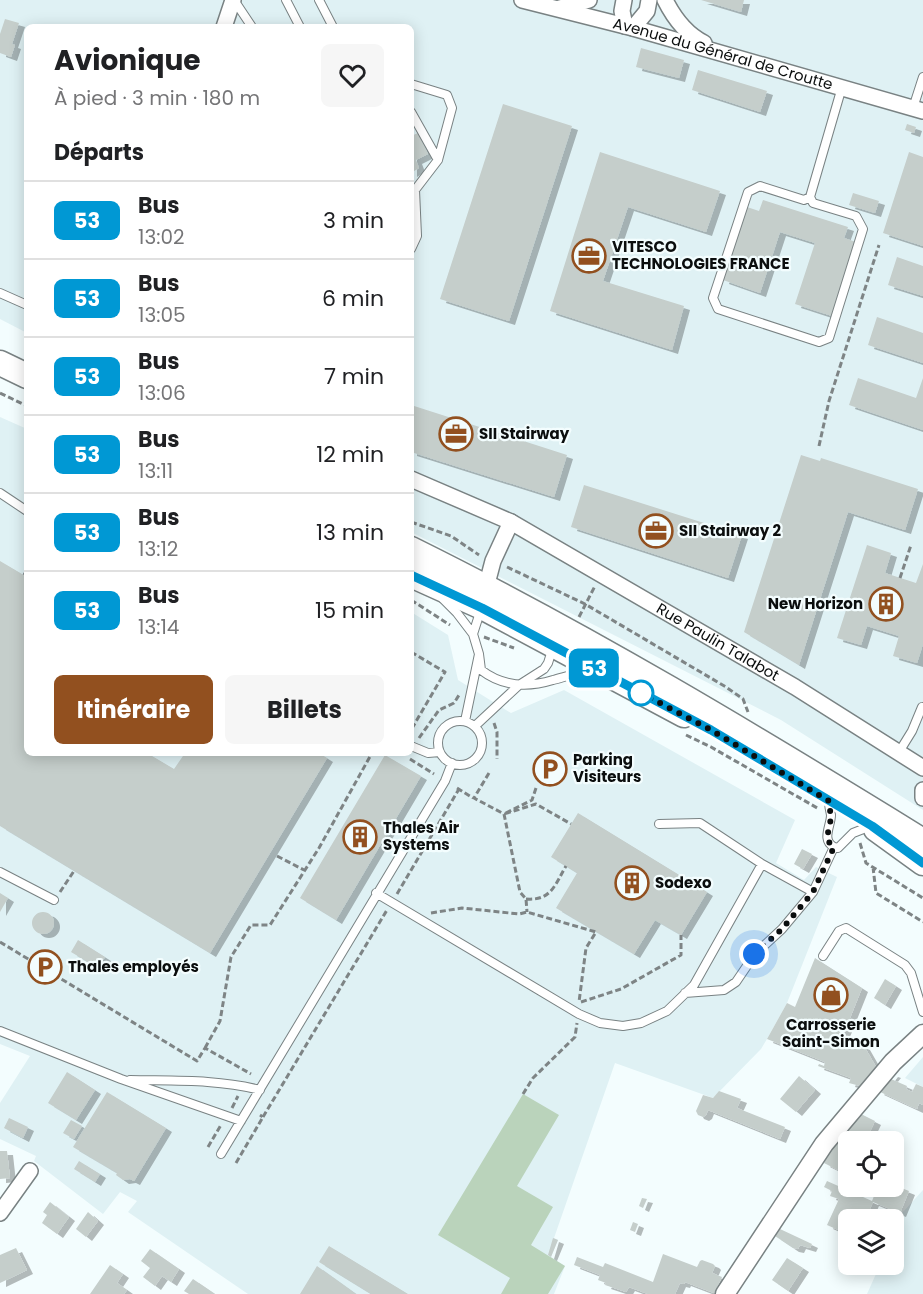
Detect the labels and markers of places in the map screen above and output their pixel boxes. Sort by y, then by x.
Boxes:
place label: VITESCO TECHNOLOGIES FRANCE [612,236,790,274]
office icon: VITESCO TECHNOLOGIES FRANCE [571,238,607,274]
office icon: SII Stairway [438,416,474,452]
place label: SII Stairway [479,423,570,444]
office icon: SII Stairway 2 [638,513,674,549]
place label: SII Stairway 2 [679,520,781,541]
building icon: New Horizon [868,586,904,622]
place label: New Horizon [768,593,863,614]
unlabelled marker [628,680,654,706]
place label: Parking Visiteurs [573,749,641,787]
parking icon: Parking Visiteurs [532,751,568,787]
place label: Thales Air Systems [383,817,460,855]
building icon: Thales Air Systems [342,819,378,855]
building icon: Sodexo [614,865,650,901]
place label: Sodexo [655,872,712,893]
parking icon: Thales employés [27,949,63,985]
place label: Thales employés [68,956,199,977]
shop icon: Carrosserie Saint-Simon [813,977,849,1013]
place label: Carrosserie Saint-Simon [782,1014,880,1052]

